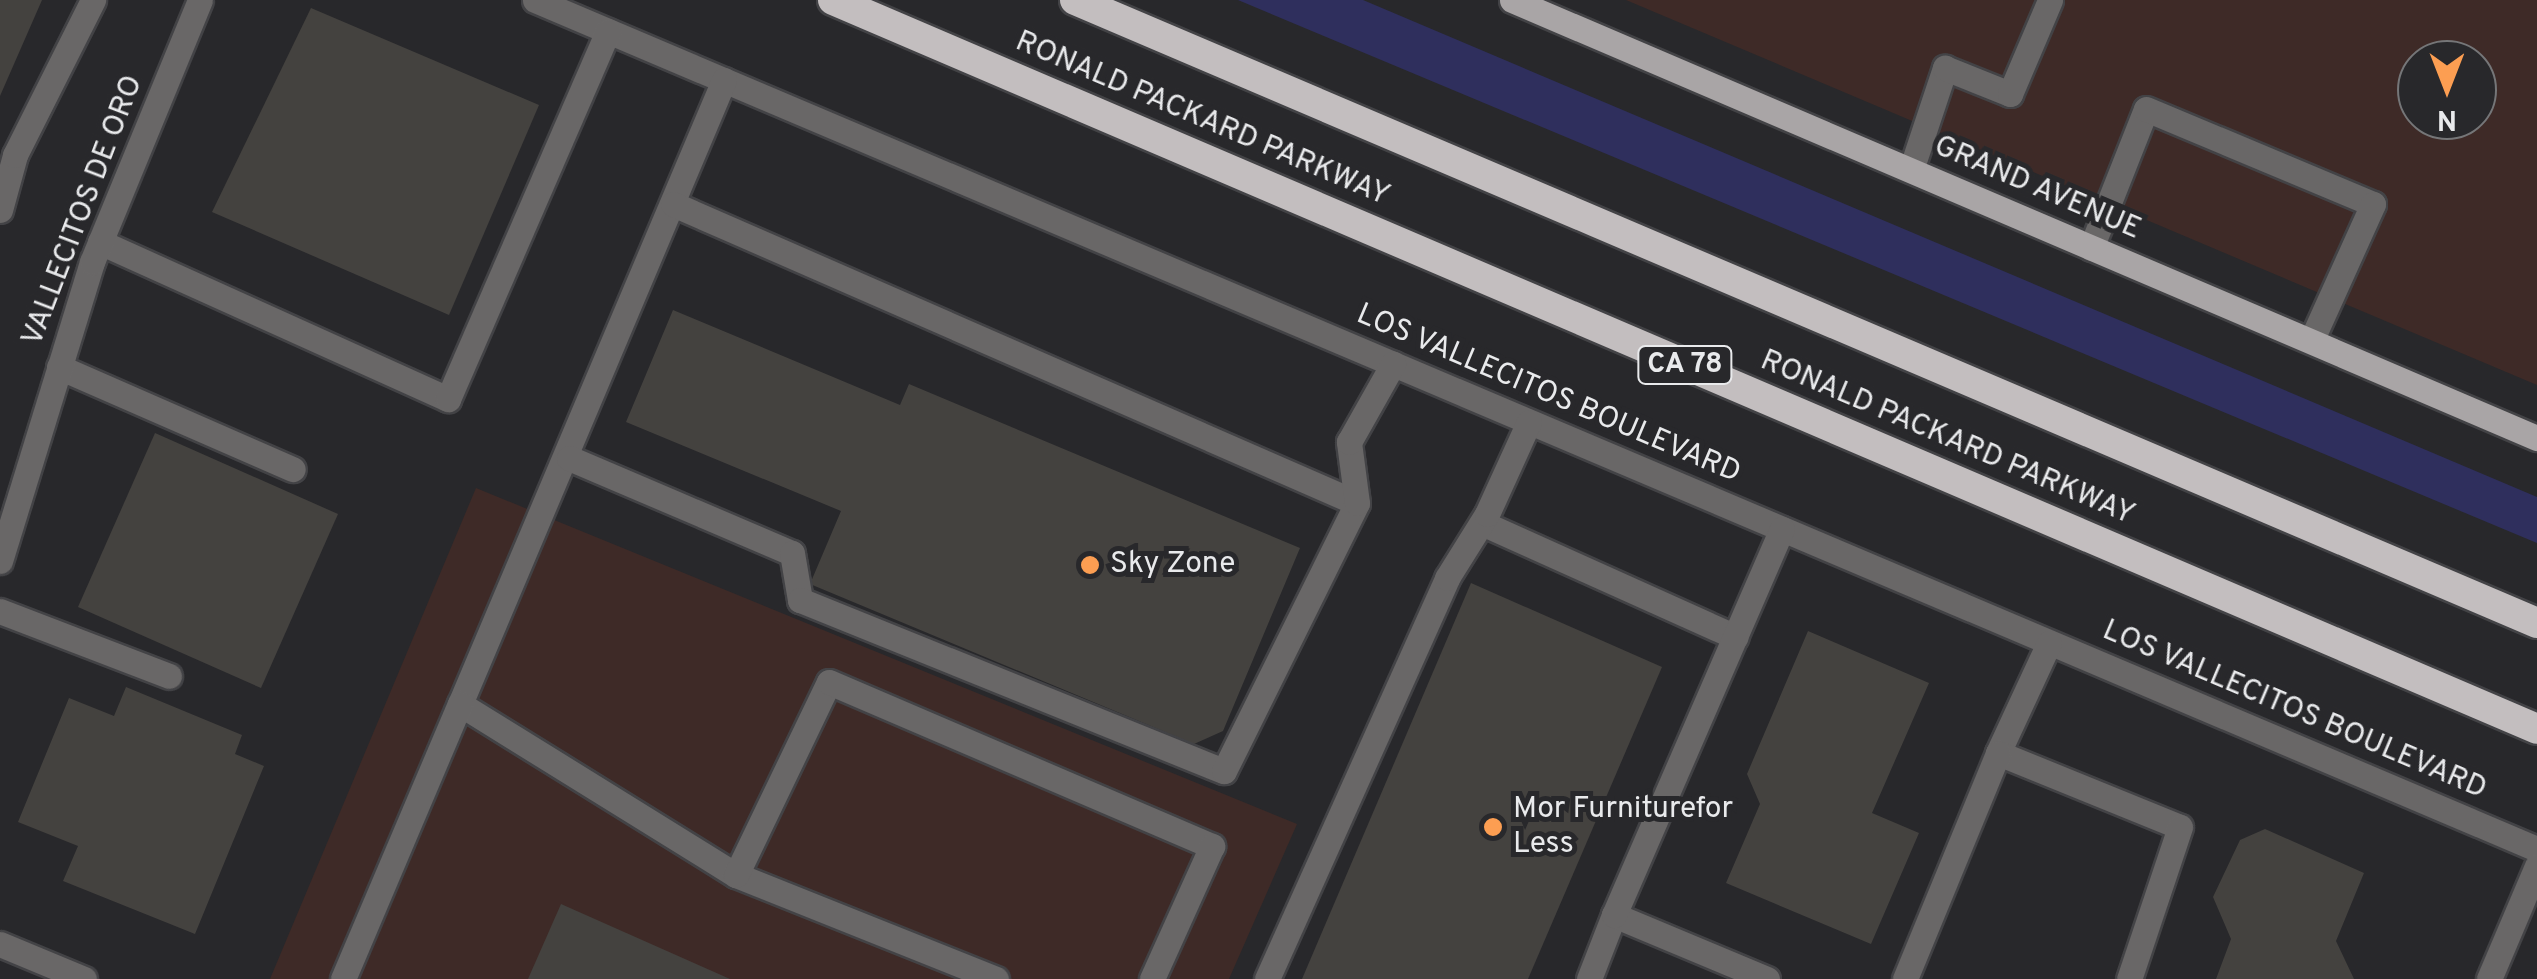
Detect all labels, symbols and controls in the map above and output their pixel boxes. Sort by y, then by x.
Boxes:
street label: RONALD PACKARD PARKWAY [1009,25,1395,215]
north arrow [2397,40,2497,140]
street label: VALLECITOS DE ORO [16,71,152,351]
text: N [2437,100,2457,136]
street label: GRAND AVENUE [1928,129,2146,249]
street label: LOS VALLECITOS BOULEVARD [1350,297,1746,493]
road number: CA 78 [1635,342,1735,388]
street label: RONALD PACKARD PARKWAY [1754,344,2140,534]
place label: Sky Zone [1110,547,1235,583]
marker: Sky Zone [1079,554,1101,576]
street label: LOS VALLECITOS BOULEVARD [2096,613,2492,809]
place label: Mor Furniturefor Less [1513,792,1733,862]
marker: Mor Furniturefor Less [1482,816,1504,838]

